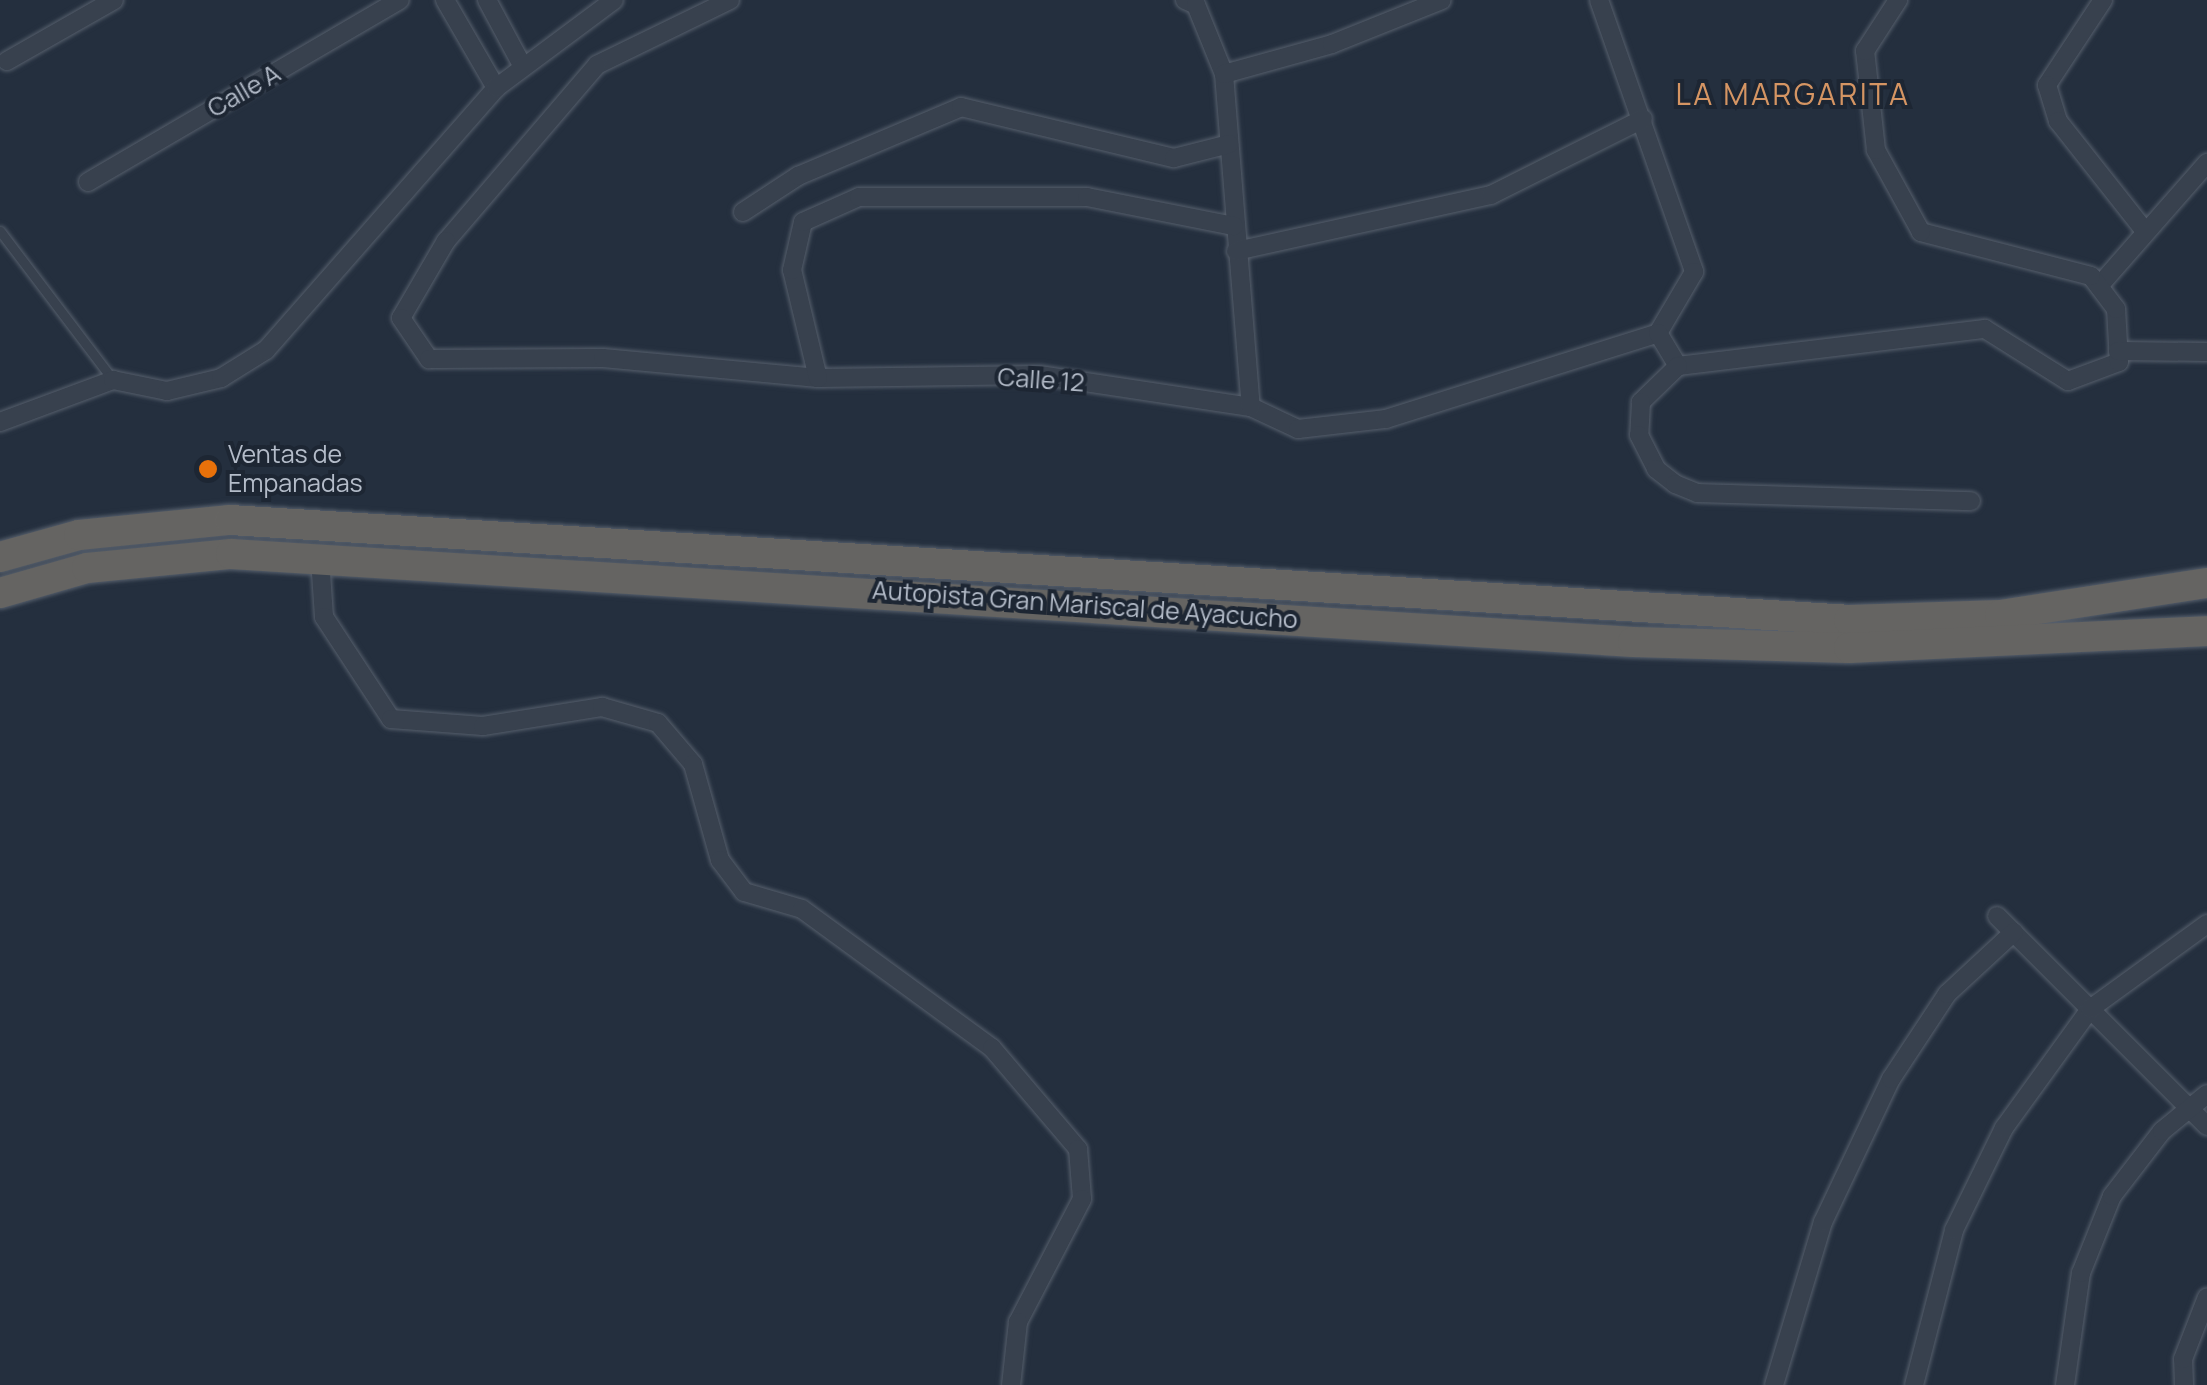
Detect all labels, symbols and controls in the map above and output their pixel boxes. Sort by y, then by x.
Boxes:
street label: Calle A [202,58,286,124]
district label: LA MARGARITA [1675,76,1911,112]
street label: Calle 12 [997,362,1085,398]
place label: Ventas de Empanadas [228,440,363,499]
marker: Ventas de Empanadas [197,458,219,480]
street label: Autopista Gran Mariscal de Ayacucho [871,575,1299,635]

